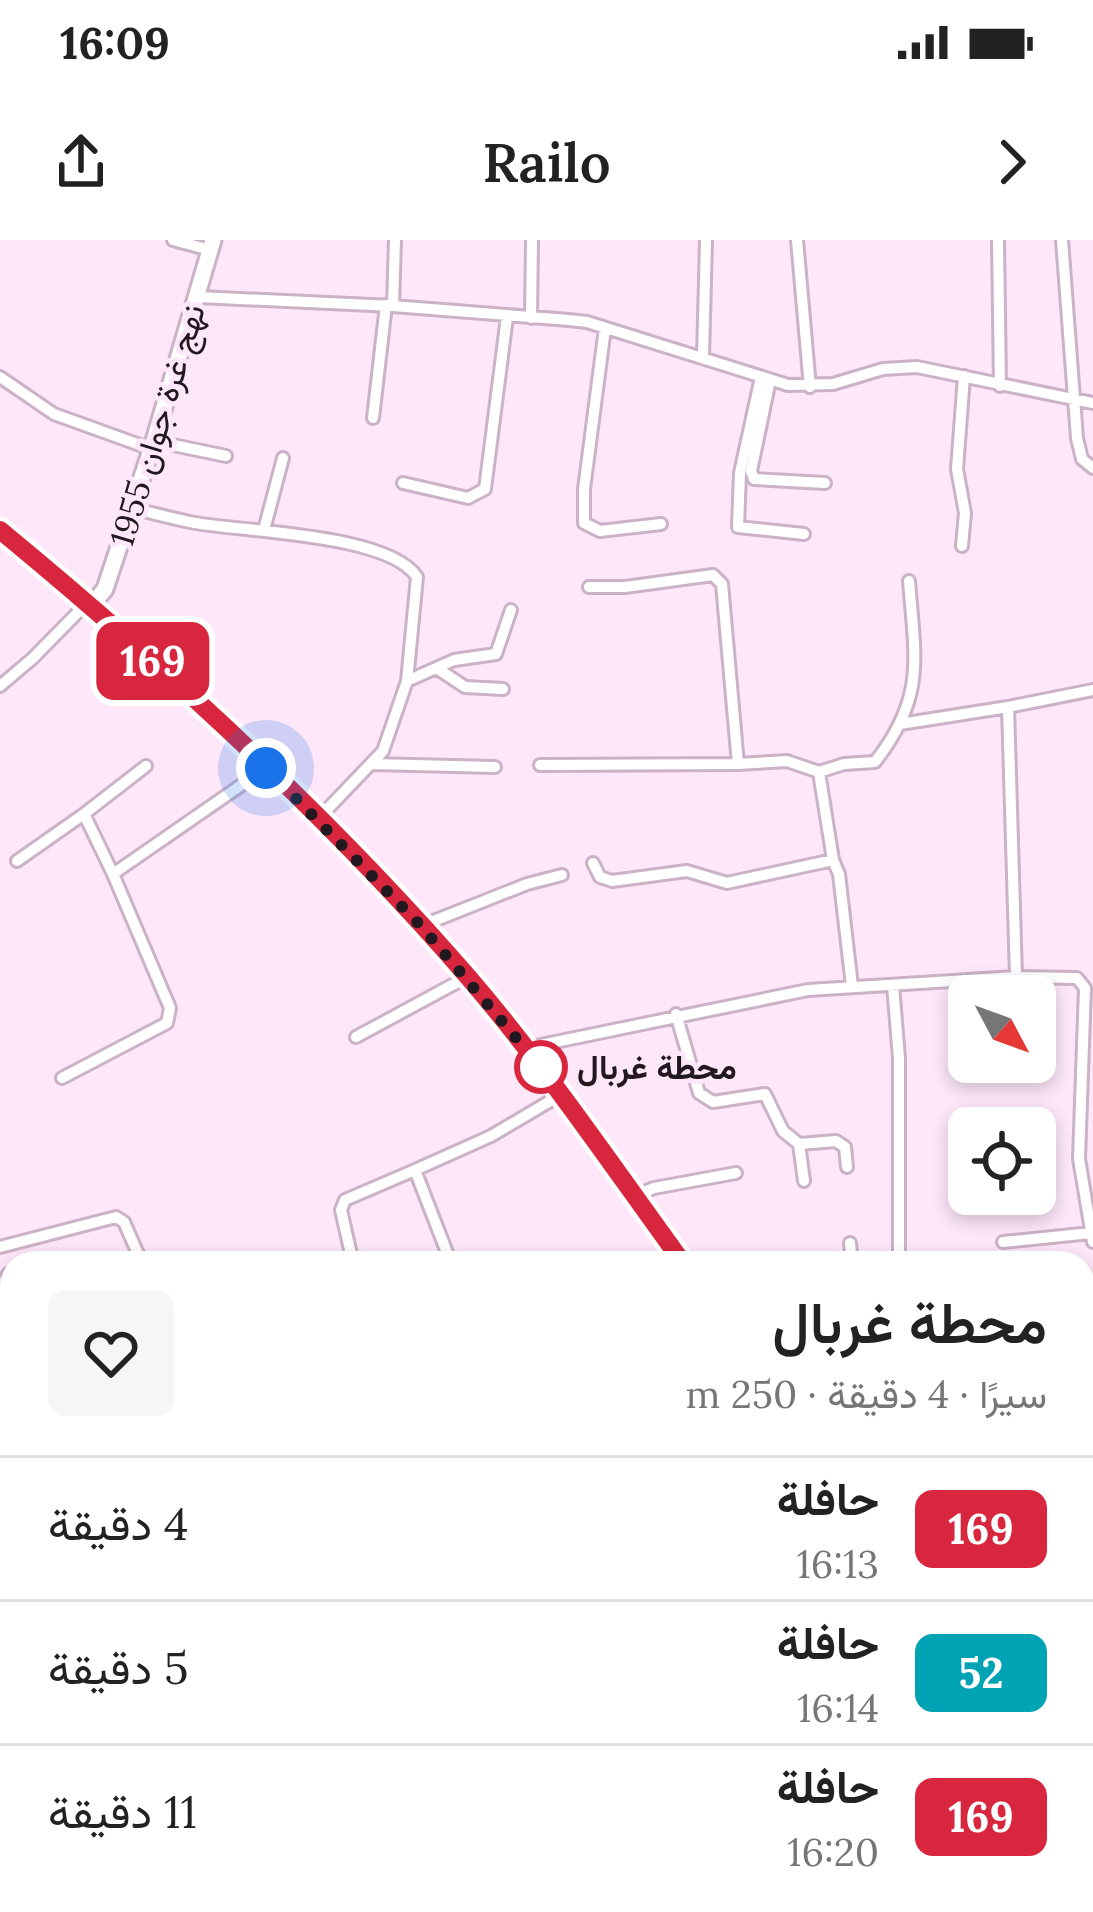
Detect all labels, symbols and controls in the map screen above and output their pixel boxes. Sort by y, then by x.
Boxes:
text: 16:09 [60,14,170,71]
text: Railo [482,128,611,197]
icon: share [48,129,114,195]
icon: forward [979,129,1045,195]
street label: نهج غرة جوان 1955 [100,299,216,552]
line badge: 169 [84,622,222,700]
text: 169 [120,634,186,688]
your location [236,738,296,798]
north arrow [948,975,1056,1083]
map controls [948,975,1056,1215]
marker: محطة غربال [516,1042,566,1092]
place label: محطة غربال [577,1046,737,1088]
button: locate [948,1107,1056,1215]
text: محطة غربال [772,1286,1047,1359]
button: heart [48,1290,174,1416]
text: سيرًا · 4 دقيقة · 250 m [686,1369,1047,1419]
text: حافلة [777,1470,879,1527]
text: 4 دقيقة [48,1495,188,1552]
text: 169 [948,1502,1014,1556]
text: 16:13 [797,1539,879,1589]
text: حافلة [777,1614,879,1671]
text: 5 دقيقة [48,1639,189,1696]
text: 52 [958,1646,1004,1700]
text: 16:14 [797,1683,879,1733]
text: حافلة [777,1758,879,1815]
text: 11 دقيقة [48,1783,197,1840]
text: 169 [948,1790,1014,1844]
text: 16:20 [787,1827,879,1877]

